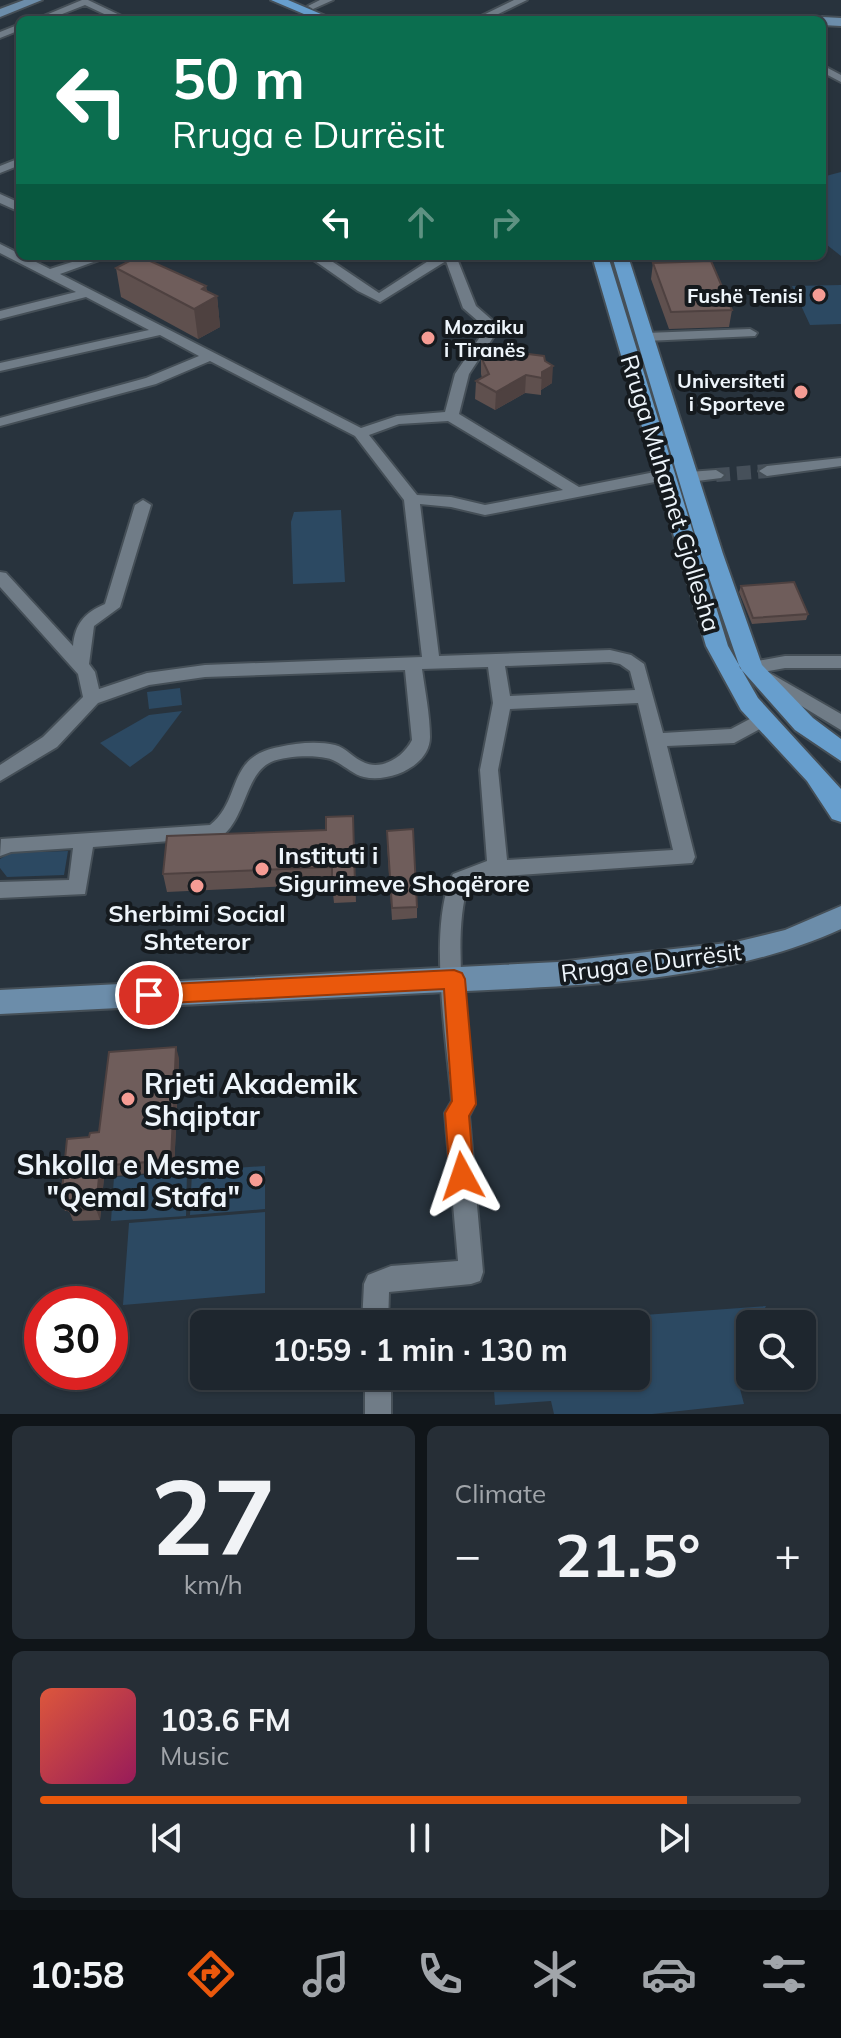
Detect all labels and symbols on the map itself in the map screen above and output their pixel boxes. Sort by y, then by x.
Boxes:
place label: Fushë Tenisi [687,283,803,308]
marker: Fushë Tenisi [810,286,828,304]
place label: Mozaiku i Tiranës [444,314,526,362]
marker: Mozaiku i Tiranës [419,329,437,347]
street label: Rruga Muhamet Gjollesha [615,351,727,635]
place label: Universiteti i Sporteve [677,368,785,416]
marker: Universiteti i Sporteve [792,383,810,401]
place label: Instituti i Sigurimeve Shoqërore [278,840,530,898]
marker: Instituti i Sigurimeve Shoqërore [253,860,271,878]
marker: Sherbimi Social Shteteror [188,877,206,895]
place label: Sherbimi Social Shteteror [108,898,286,956]
street label: Rruga e Durrësit [559,936,743,988]
pin [115,961,183,1029]
place label: Rrjeti Akademik Shqiptar [144,1066,358,1133]
marker: Rrjeti Akademik Shqiptar [119,1090,137,1108]
position arrow [420,1134,504,1218]
place label: Shkolla e Mesme "Qemal Stafa" [16,1147,240,1214]
marker: Shkolla e Mesme "Qemal Stafa" [247,1171,265,1189]
speed limit sign: 30 [24,1286,128,1390]

